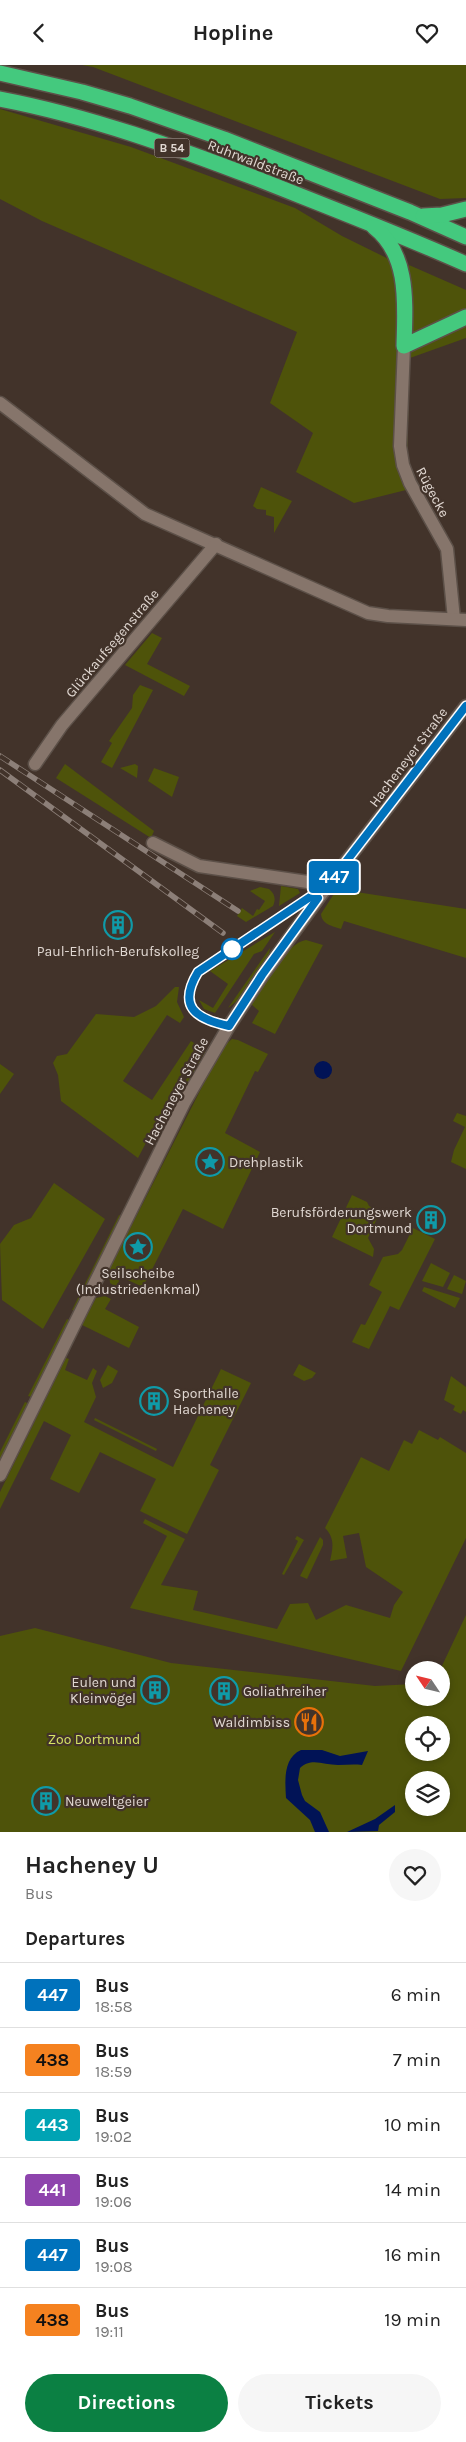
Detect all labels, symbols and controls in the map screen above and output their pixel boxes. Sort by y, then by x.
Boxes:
icon: back [25,19,53,47]
icon: heart [413,19,441,47]
text: Hopline [193,20,273,46]
street label: Ruhrwaldstraße [205,136,306,189]
road number: B 54 [154,139,190,157]
street label: Rügecke [412,464,453,520]
street label: Glückaufsegenstraße [62,586,163,701]
street label: Hacheneyer Straße [366,704,451,810]
line badge: 447 [305,861,363,893]
text: 447 [319,866,349,888]
building icon: Paul-Ehrlich-Berufskolleg [103,910,133,940]
unlabelled marker [221,938,243,960]
place label: Paul-Ehrlich-Berufskolleg [37,943,199,960]
street label: Hacheneyer Straße [141,1034,212,1148]
place icon: Drehplastik [195,1147,225,1177]
place label: Drehplastik [229,1154,304,1171]
place label: Berufsförderungswerk Dortmund [271,1204,412,1237]
building icon: Berufsförderungswerk Dortmund [416,1205,446,1235]
place icon: Seilscheibe (Industriedenkmal) [123,1232,153,1262]
place label: Seilscheibe (Industriedenkmal) [76,1265,200,1298]
place label: Sporthalle Hacheney [173,1385,239,1418]
building icon: Sporthalle Hacheney [139,1386,169,1416]
north arrow [405,1661,450,1706]
map controls [405,1661,450,1816]
place label: Eulen und Kleinvögel [70,1674,136,1707]
building icon: Eulen und Kleinvögel [140,1675,170,1705]
building icon: Goliathreiher [209,1676,239,1706]
place label: Goliathreiher [243,1683,327,1700]
restaurant icon: Waldimbiss [294,1707,324,1737]
place label: Waldimbiss [214,1714,290,1731]
button: locate [405,1716,450,1761]
park label: Zoo Dortmund [48,1731,140,1748]
button: layers [405,1771,450,1816]
building icon: Neuweltgeier [31,1786,61,1816]
place label: Neuweltgeier [65,1793,149,1810]
button: heart [389,1849,441,1901]
text: Hacheney U [25,1851,159,1879]
text: Bus [25,1884,53,1903]
text: Departures [25,1928,125,1950]
text: Bus [95,1975,129,1997]
text: 447 [37,1984,68,2006]
text: 6 min [391,1984,441,2006]
text: 18:58 [95,1997,133,2016]
text: Bus [95,2040,129,2062]
text: 438 [36,2049,69,2071]
text: 7 min [393,2049,441,2071]
text: 18:59 [95,2062,132,2081]
text: Bus [95,2105,129,2127]
text: 443 [36,2114,69,2136]
text: 10 min [384,2114,441,2136]
text: 19:02 [95,2127,132,2146]
text: Bus [95,2170,129,2192]
text: 441 [39,2179,66,2201]
text: 14 min [385,2179,441,2201]
text: 19:06 [95,2192,132,2211]
text: Bus [95,2235,129,2257]
text: 447 [37,2244,68,2266]
text: 16 min [384,2244,441,2266]
text: 19:08 [95,2257,133,2276]
text: Bus [95,2300,129,2322]
text: 438 [36,2309,69,2331]
text: 19 min [384,2309,441,2331]
text: 19:11 [95,2322,124,2341]
button: Directions [25,2374,228,2432]
button: Tickets [238,2374,441,2432]

